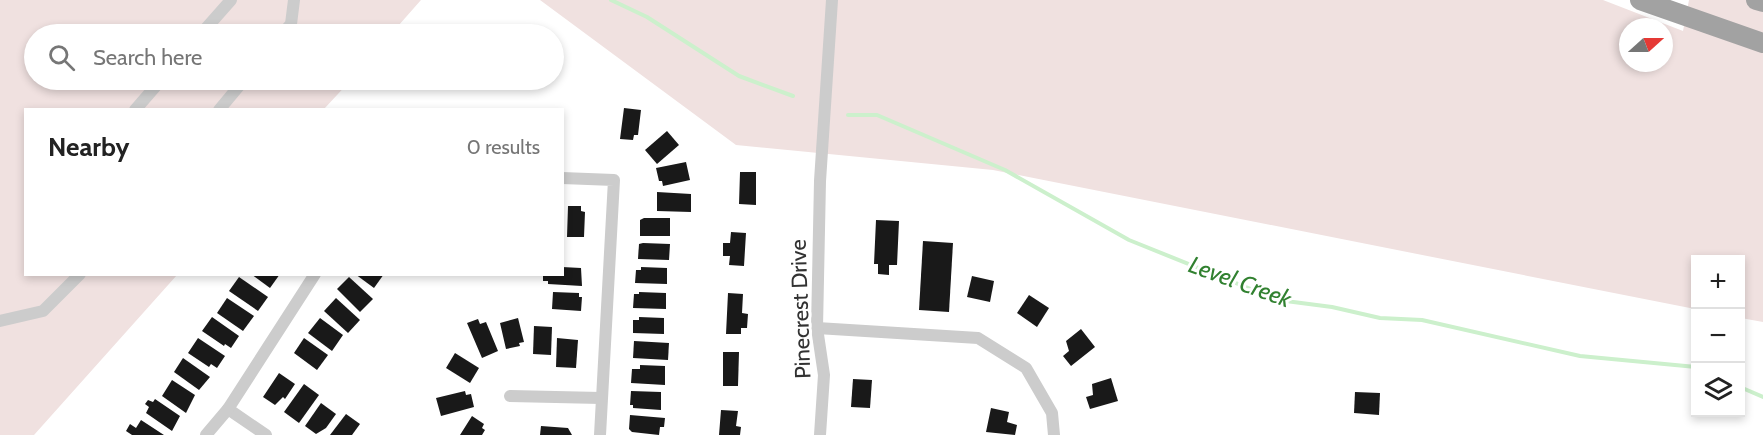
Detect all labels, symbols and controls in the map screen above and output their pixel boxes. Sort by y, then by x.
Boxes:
north arrow [1619,18,1673,72]
search box [24,24,564,90]
icon: search [45,41,78,74]
text: Search here [93,44,202,71]
text: Nearby [48,131,129,163]
text: 0 results [467,135,540,159]
street label: Pinecrest Drive [785,239,816,379]
water label: Level Creek [1185,250,1296,314]
map controls [1691,255,1745,417]
button: + [1691,255,1745,309]
button: − [1691,309,1745,363]
button: layers [1691,363,1745,417]

